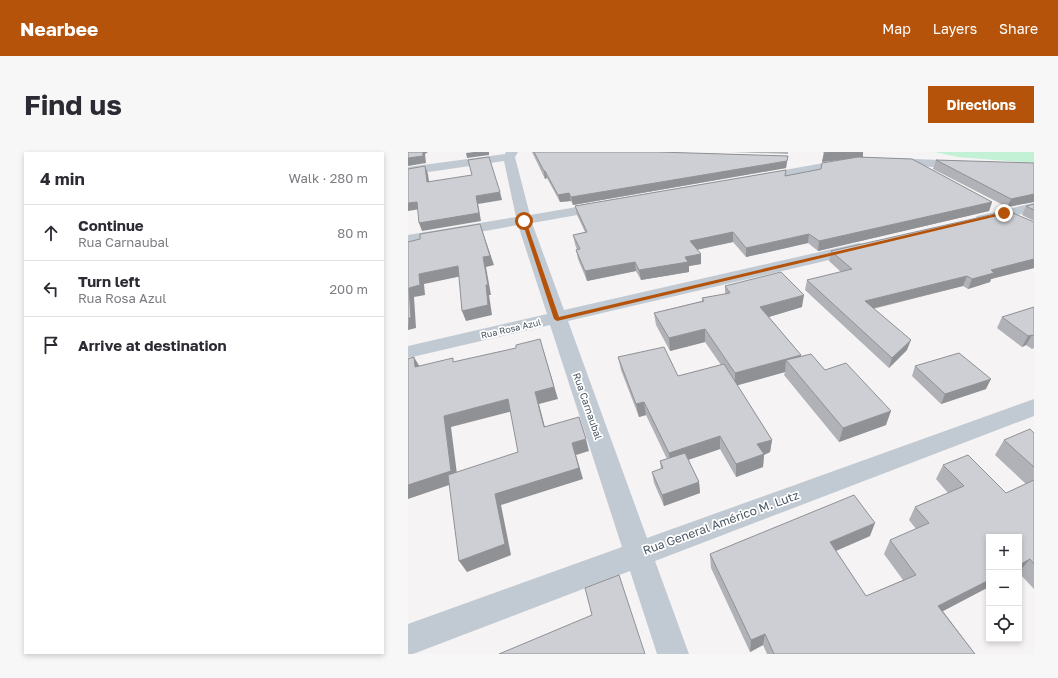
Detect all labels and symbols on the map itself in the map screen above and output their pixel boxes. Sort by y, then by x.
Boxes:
route end [995,204,1013,222]
route start [515,212,533,230]
street label: Rua Rosa Azul [480,316,542,341]
street label: Rua Carnaubal [571,371,605,441]
street label: Rua General Américo M. Lutz [641,487,801,558]

